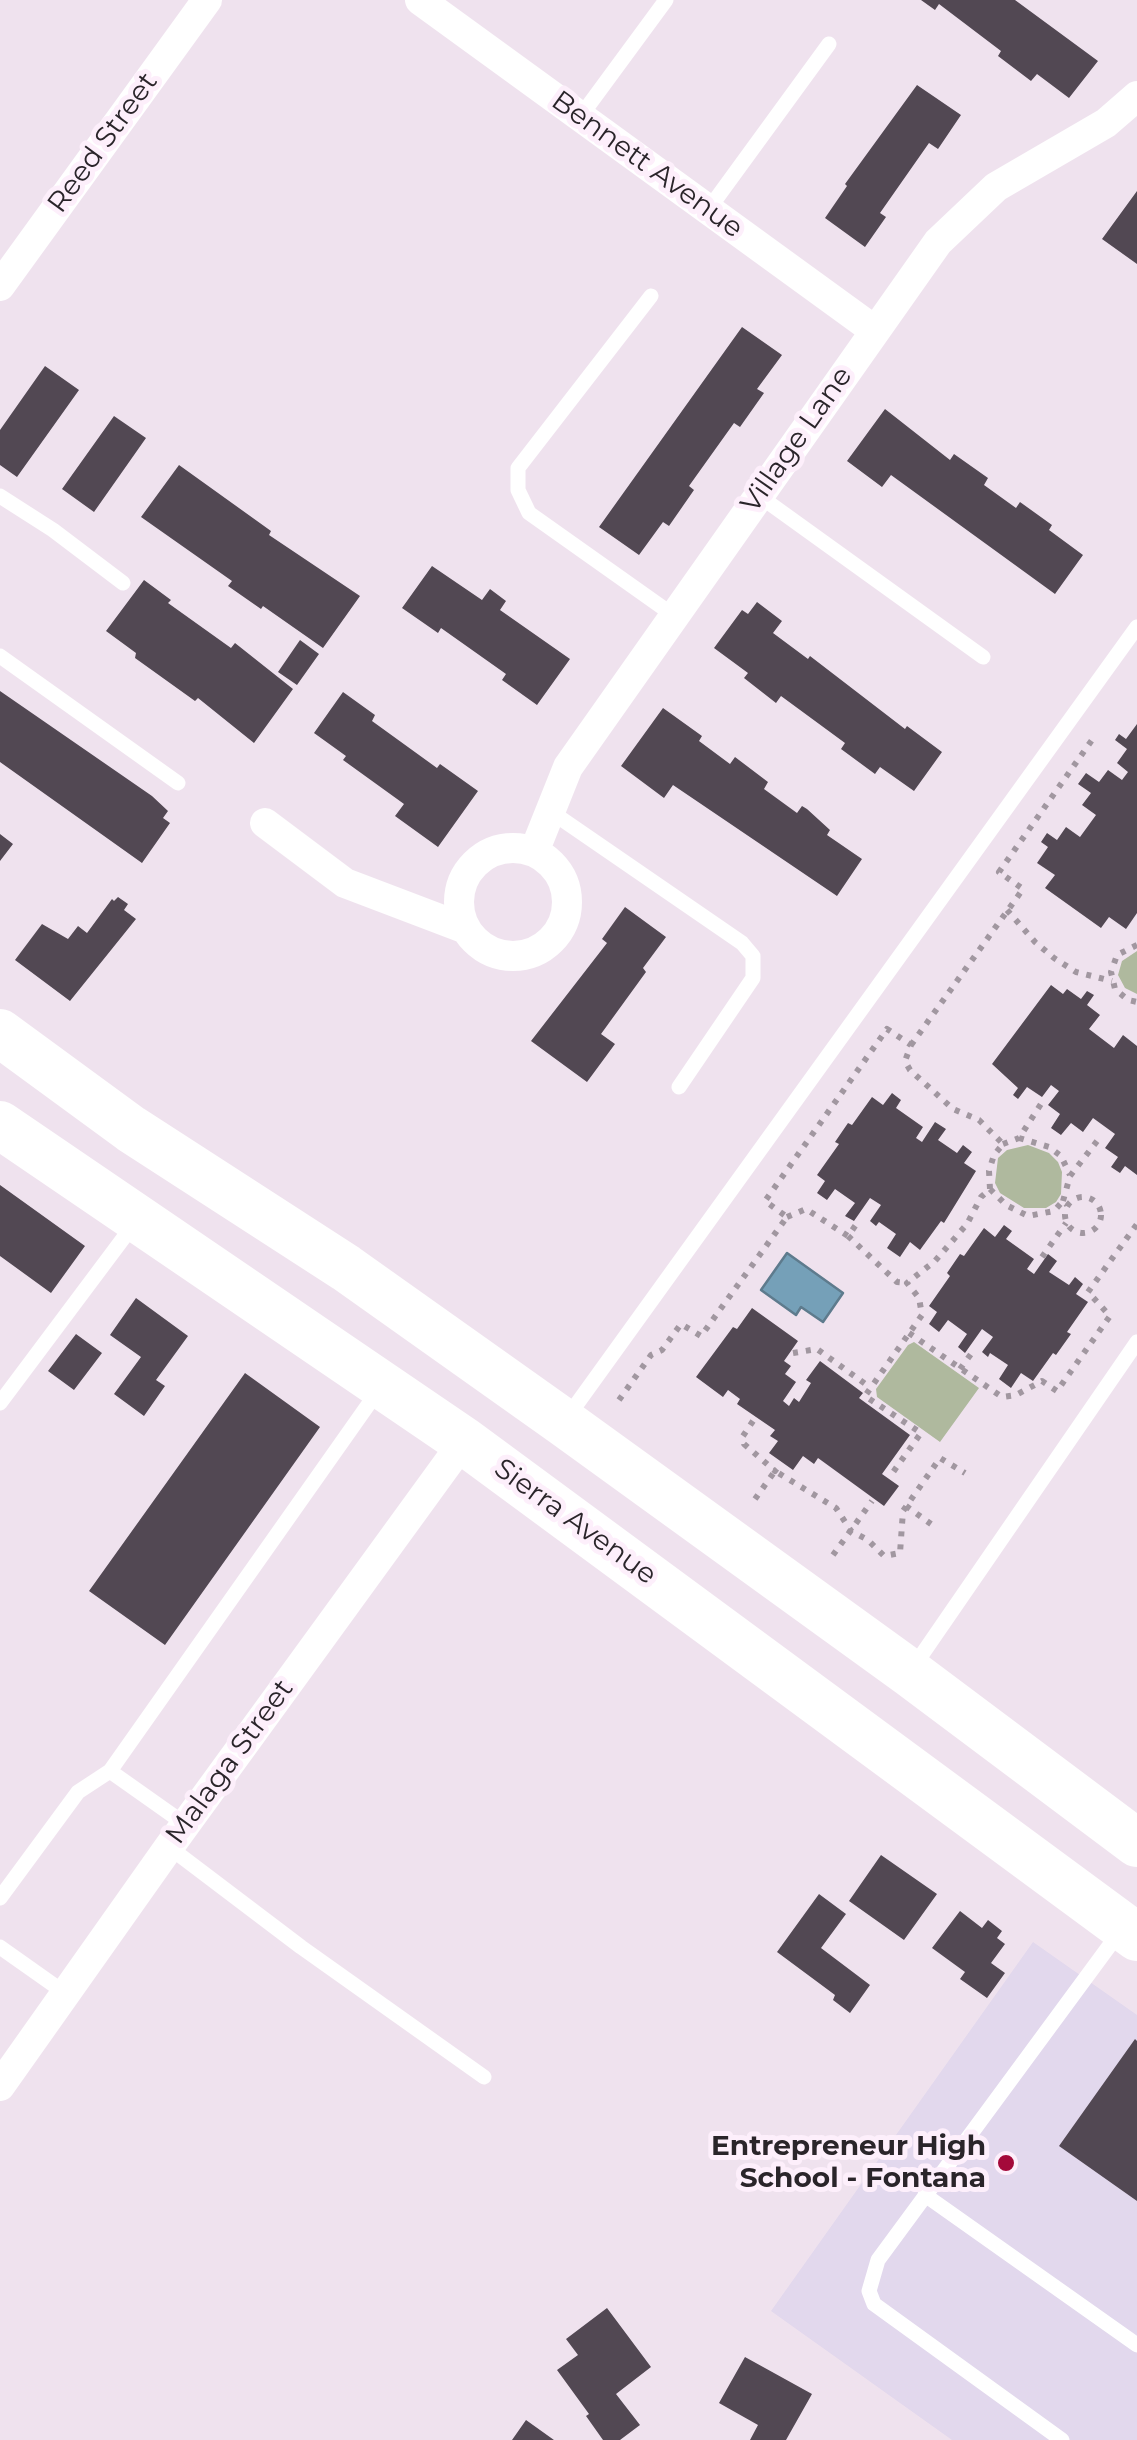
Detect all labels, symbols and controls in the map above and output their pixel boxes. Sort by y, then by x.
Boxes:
street label: Reed Street [41,66,165,220]
street label: Bennett Avenue [545,84,749,246]
street label: Village Lane [734,361,860,519]
street label: Sierra Avenue [487,1452,663,1592]
street label: Malaga Street [159,1673,301,1851]
place label: Entrepreneur High School - Fontana [711,2130,986,2196]
marker: Entrepreneur High School - Fontana [995,2152,1017,2174]

